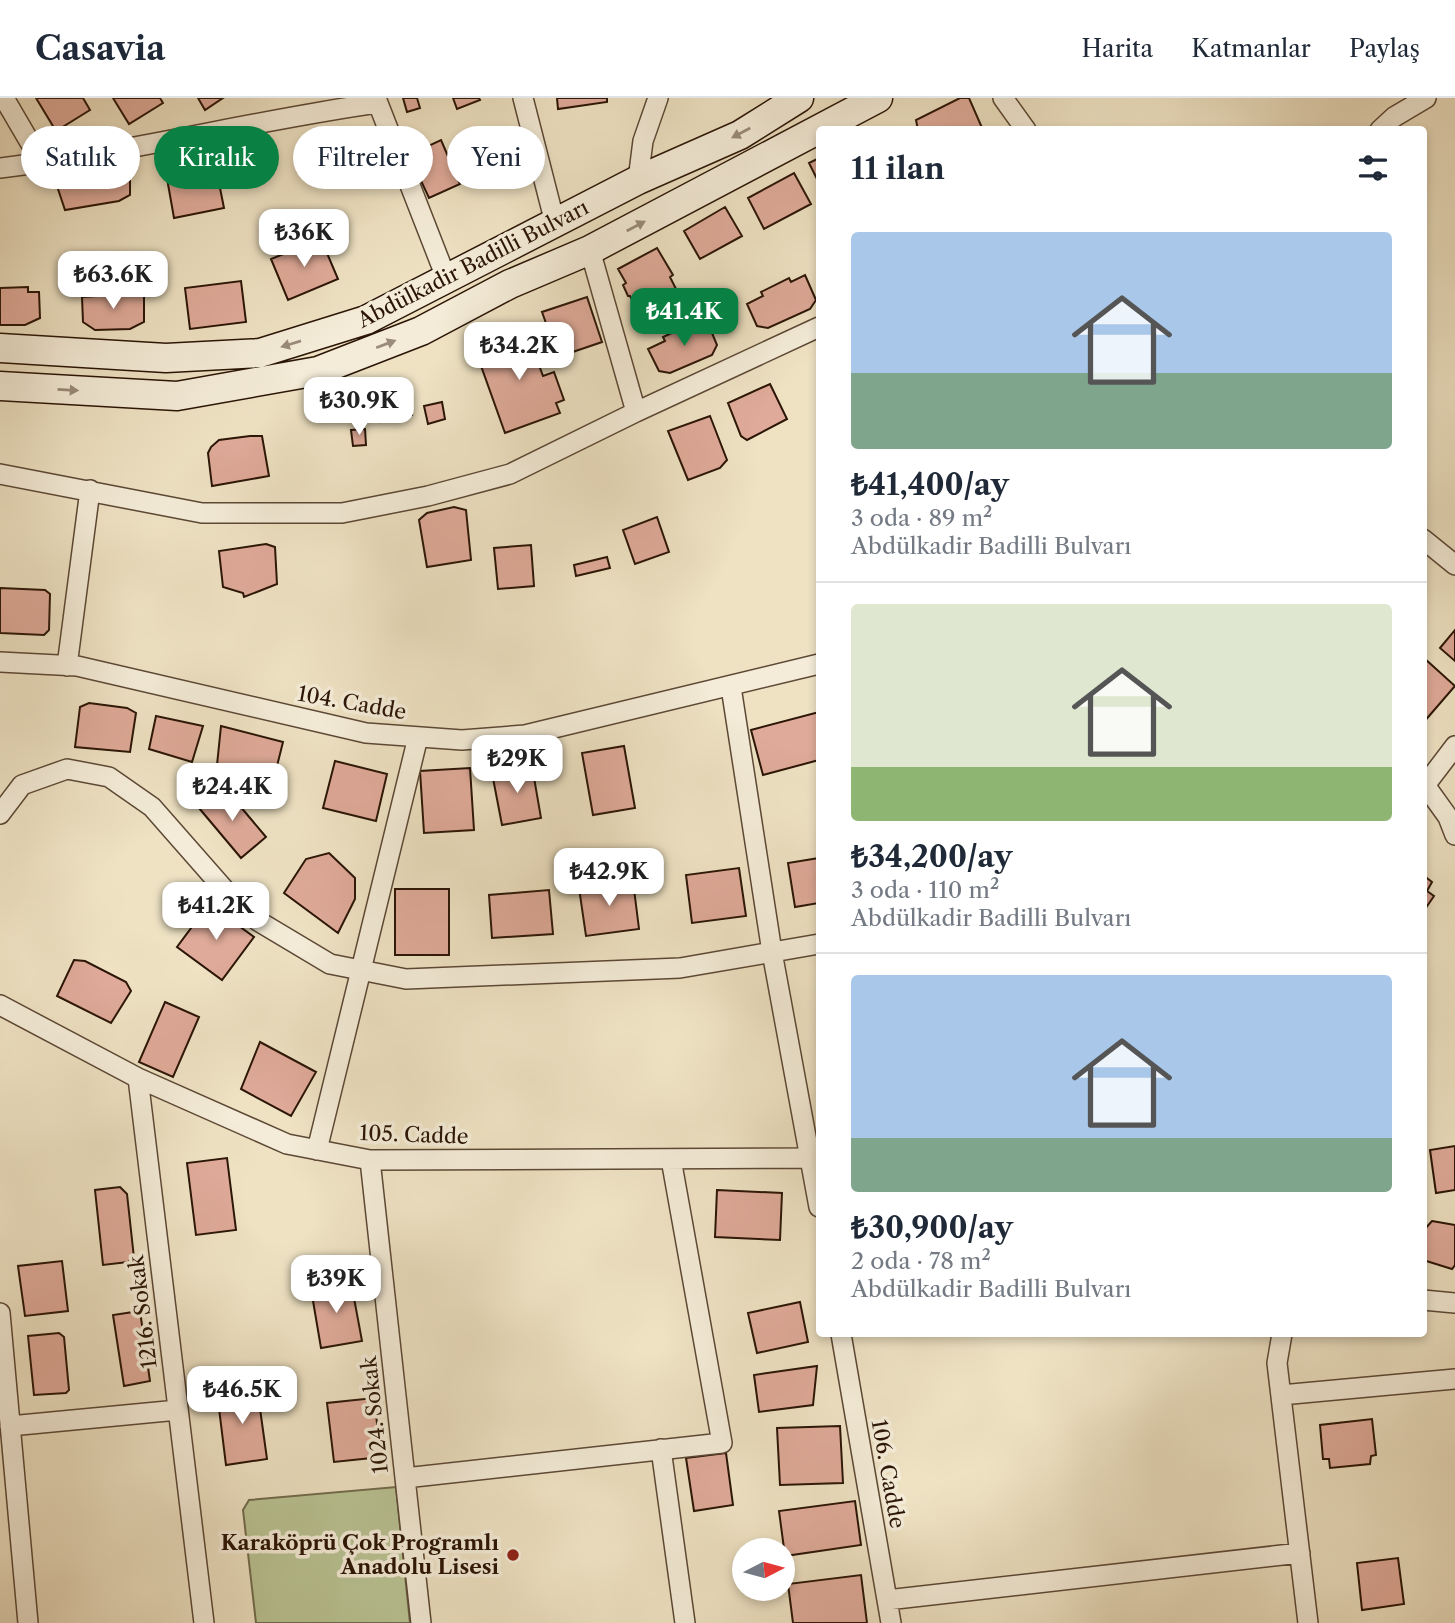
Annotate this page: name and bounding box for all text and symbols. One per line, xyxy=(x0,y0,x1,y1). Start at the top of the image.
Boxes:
text: Casavia xyxy=(35,28,165,69)
text: Harita xyxy=(1082,34,1153,63)
text: Katmanlar xyxy=(1191,34,1311,63)
text: Paylaş xyxy=(1349,34,1420,63)
chip: Satılık xyxy=(21,126,140,189)
chip: Kiralık xyxy=(154,126,279,189)
chip: Filtreler xyxy=(293,126,433,189)
chip: Yeni xyxy=(447,126,545,189)
one-way arrow xyxy=(730,127,750,139)
icon: filters xyxy=(1354,149,1392,187)
text: 11 ilan xyxy=(851,150,945,187)
street label: Abdülkadir Badilli Bulvarı xyxy=(352,194,592,333)
pin: ₺36K xyxy=(263,209,345,269)
text: ₺36K xyxy=(275,218,333,246)
one-way arrow xyxy=(626,220,646,232)
pin: ₺63.6K xyxy=(56,252,170,311)
text: ₺63.6K xyxy=(74,260,152,288)
icon: home xyxy=(1059,277,1185,403)
pin: ₺41.4K xyxy=(627,288,741,348)
text: ₺41.4K xyxy=(646,297,722,325)
pin: ₺34.2K xyxy=(462,322,576,382)
text: ₺34.2K xyxy=(480,331,558,359)
one-way arrow xyxy=(281,339,302,349)
one-way arrow xyxy=(376,339,397,350)
pin: ₺30.9K xyxy=(302,378,416,437)
one-way arrow xyxy=(57,385,79,396)
text: ₺30.9K xyxy=(320,386,398,414)
text: ₺41,400/ay xyxy=(851,466,1009,503)
text: 3 oda · 89 m² xyxy=(851,504,993,532)
text: Abdülkadir Badilli Bulvarı xyxy=(851,532,1131,560)
icon: home xyxy=(1059,649,1185,775)
street label: 104. Cadde xyxy=(296,681,408,724)
pin: ₺29K xyxy=(476,736,558,795)
text: ₺29K xyxy=(488,744,546,772)
pin: ₺24.4K xyxy=(175,764,289,823)
text: ₺24.4K xyxy=(193,772,271,800)
text: ₺34,200/ay xyxy=(851,838,1012,875)
pin: ₺42.9K xyxy=(552,848,666,908)
text: ₺42.9K xyxy=(570,857,648,885)
text: 3 oda · 110 m² xyxy=(851,876,999,904)
pin: ₺41.2K xyxy=(159,882,273,942)
text: ₺41.2K xyxy=(178,891,254,919)
text: Abdülkadir Badilli Bulvarı xyxy=(851,904,1131,932)
icon: home xyxy=(1059,1020,1185,1146)
street label: 105. Cadde xyxy=(359,1120,469,1149)
text: ₺30,900/ay xyxy=(851,1209,1013,1246)
text: 2 oda · 78 m² xyxy=(851,1247,991,1275)
street label: 1216. Sokak xyxy=(123,1253,162,1370)
pin: ₺39K xyxy=(295,1256,377,1315)
text: ₺39K xyxy=(307,1264,365,1292)
text: Abdülkadir Badilli Bulvarı xyxy=(851,1275,1131,1303)
street label: 1024. Sokak xyxy=(356,1354,393,1475)
pin: ₺46.5K xyxy=(185,1366,299,1426)
text: ₺46.5K xyxy=(203,1375,281,1403)
street label: 106. Cadde xyxy=(867,1418,910,1530)
place label: Karaköprü Çok Programlı Anadolu Lisesi xyxy=(221,1530,500,1579)
north arrow xyxy=(732,1538,794,1601)
map controls xyxy=(732,1538,795,1601)
marker: Karaköprü Çok Programlı Anadolu Lisesi xyxy=(505,1547,521,1563)

